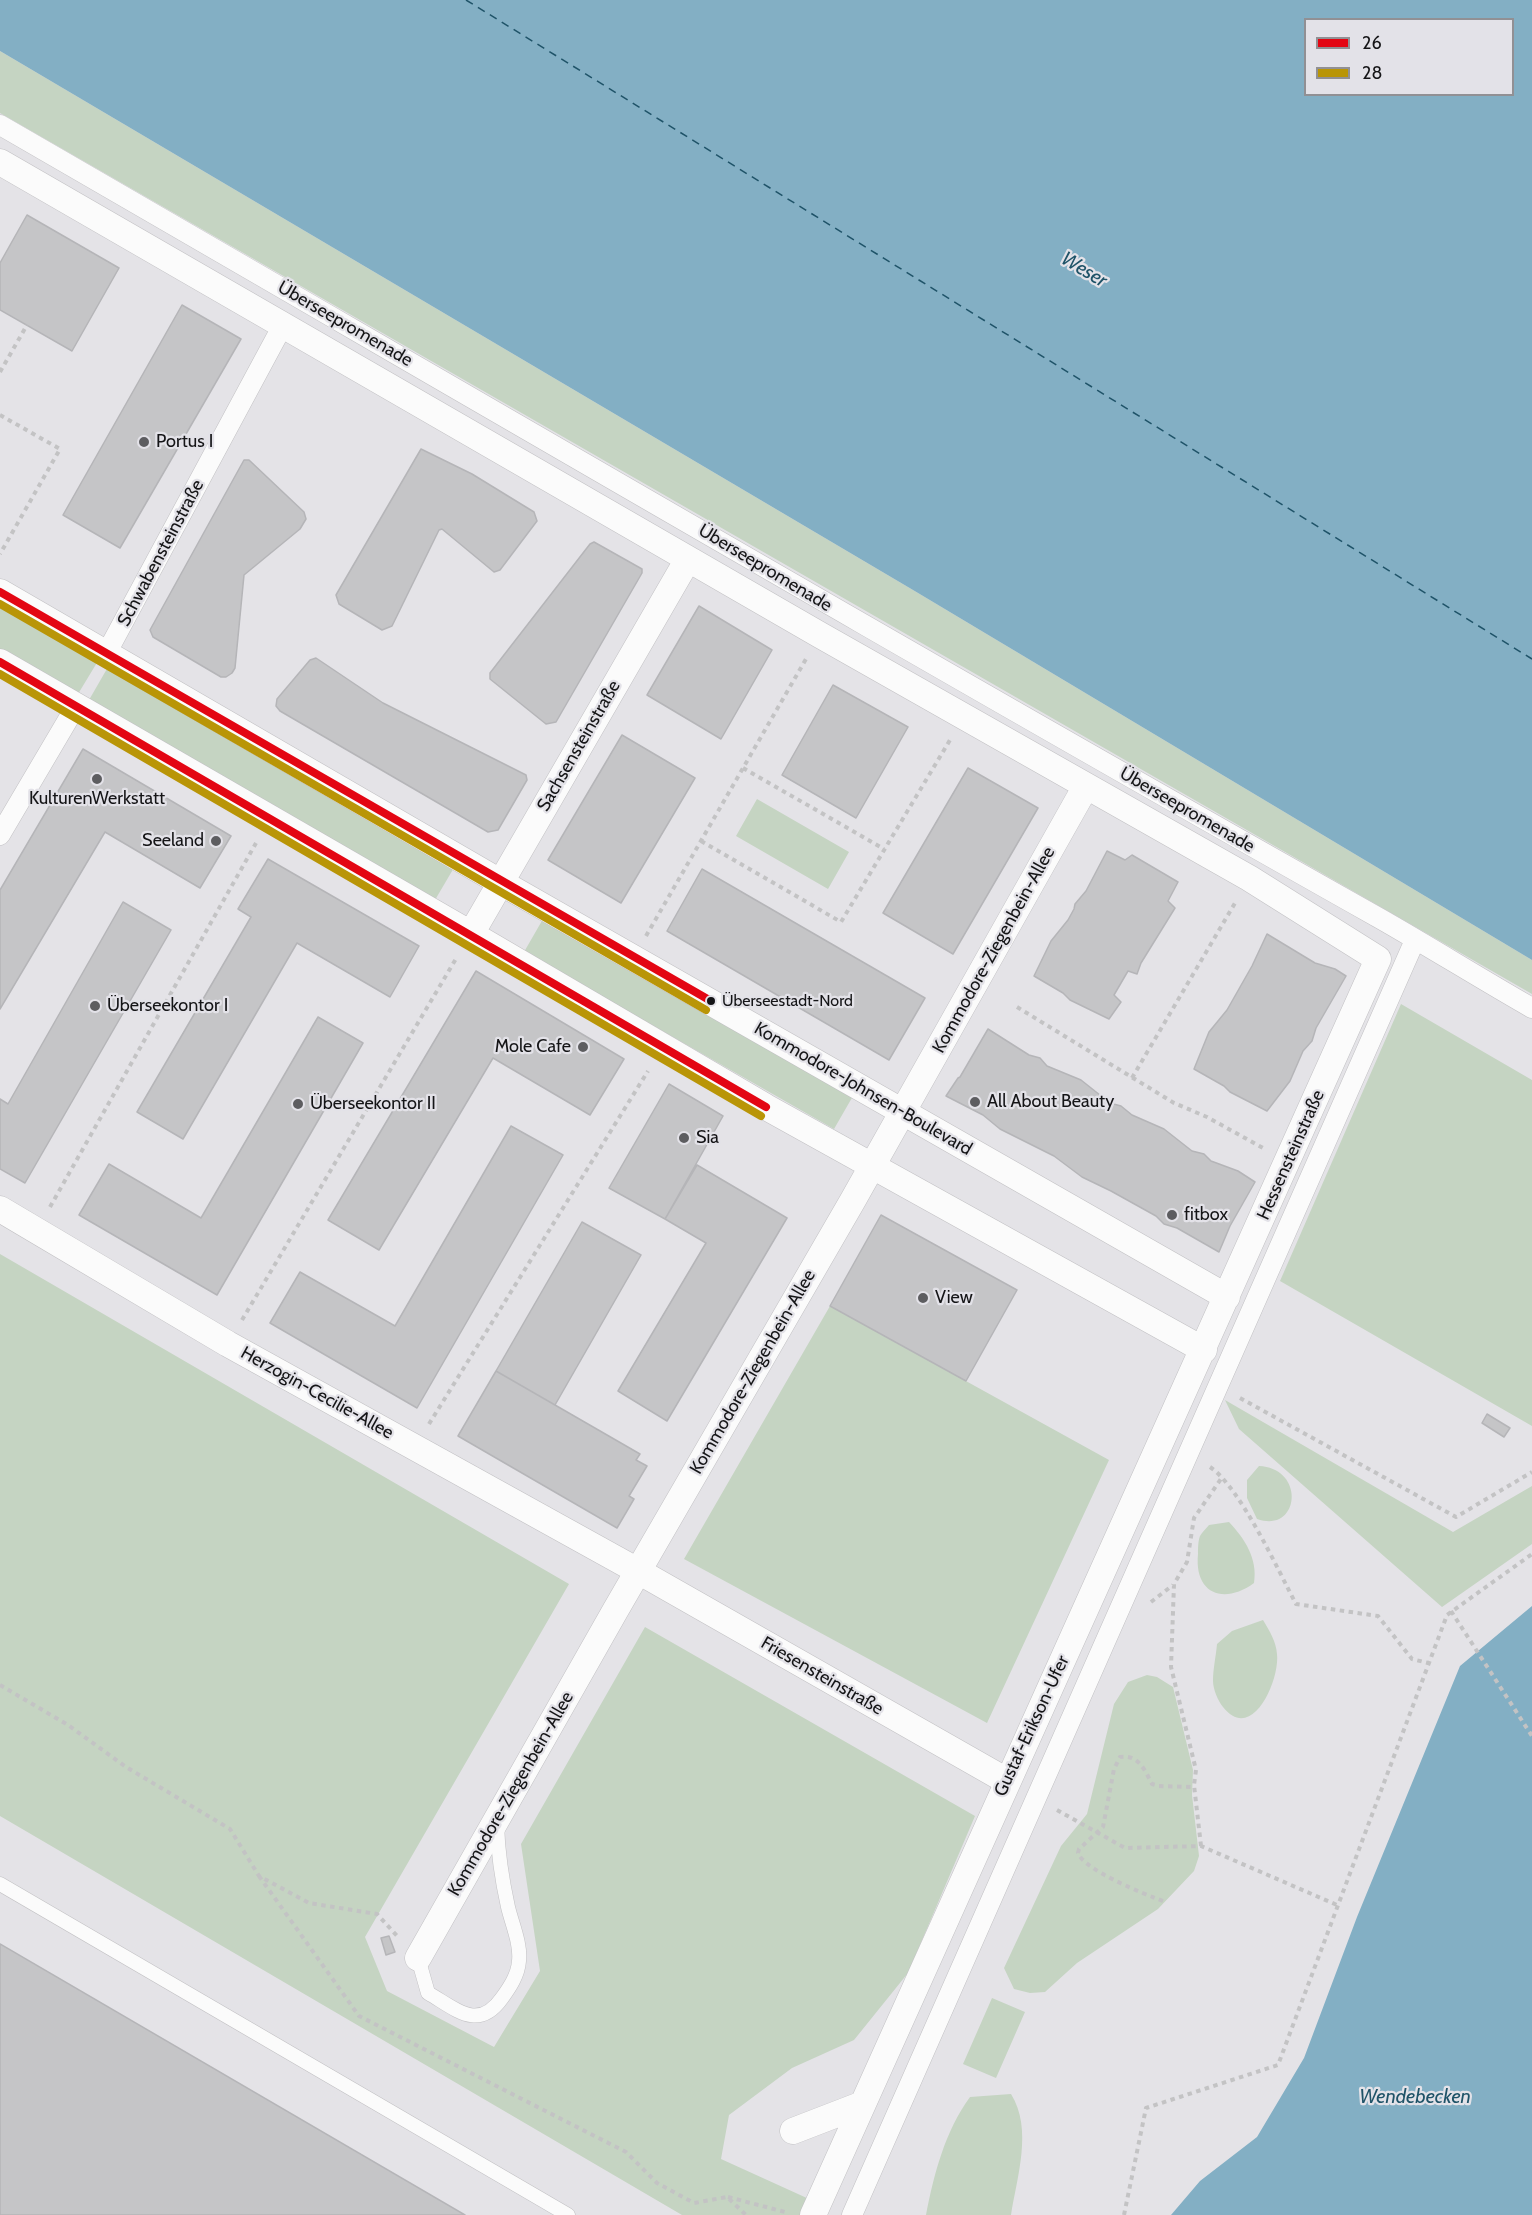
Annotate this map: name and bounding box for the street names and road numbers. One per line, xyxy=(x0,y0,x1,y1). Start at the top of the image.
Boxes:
street label: Überseepromenade xyxy=(274,277,416,371)
street label: Schwabensteinstraße xyxy=(113,476,209,630)
street label: Überseepromenade xyxy=(694,520,836,616)
street label: Sachsensteinstraße xyxy=(533,677,625,815)
street label: Überseepromenade xyxy=(1116,763,1258,857)
street label: Kommodore-Ziegenbein-Allee xyxy=(928,843,1060,1057)
street label: Kommodore-Johnsen-Boulevard xyxy=(750,1018,976,1160)
street label: Hessensteinstraße xyxy=(1253,1087,1329,1223)
street label: Kommodore-Ziegenbein-Allee xyxy=(686,1266,820,1478)
street label: Herzogin-Cecilie-Allee xyxy=(237,1342,397,1444)
street label: Friesensteinstraße xyxy=(757,1632,887,1720)
street label: Gustaf-Erikson-Ufer xyxy=(990,1652,1074,1800)
street label: Kommodore-Ziegenbein-Allee xyxy=(444,1688,578,1900)

